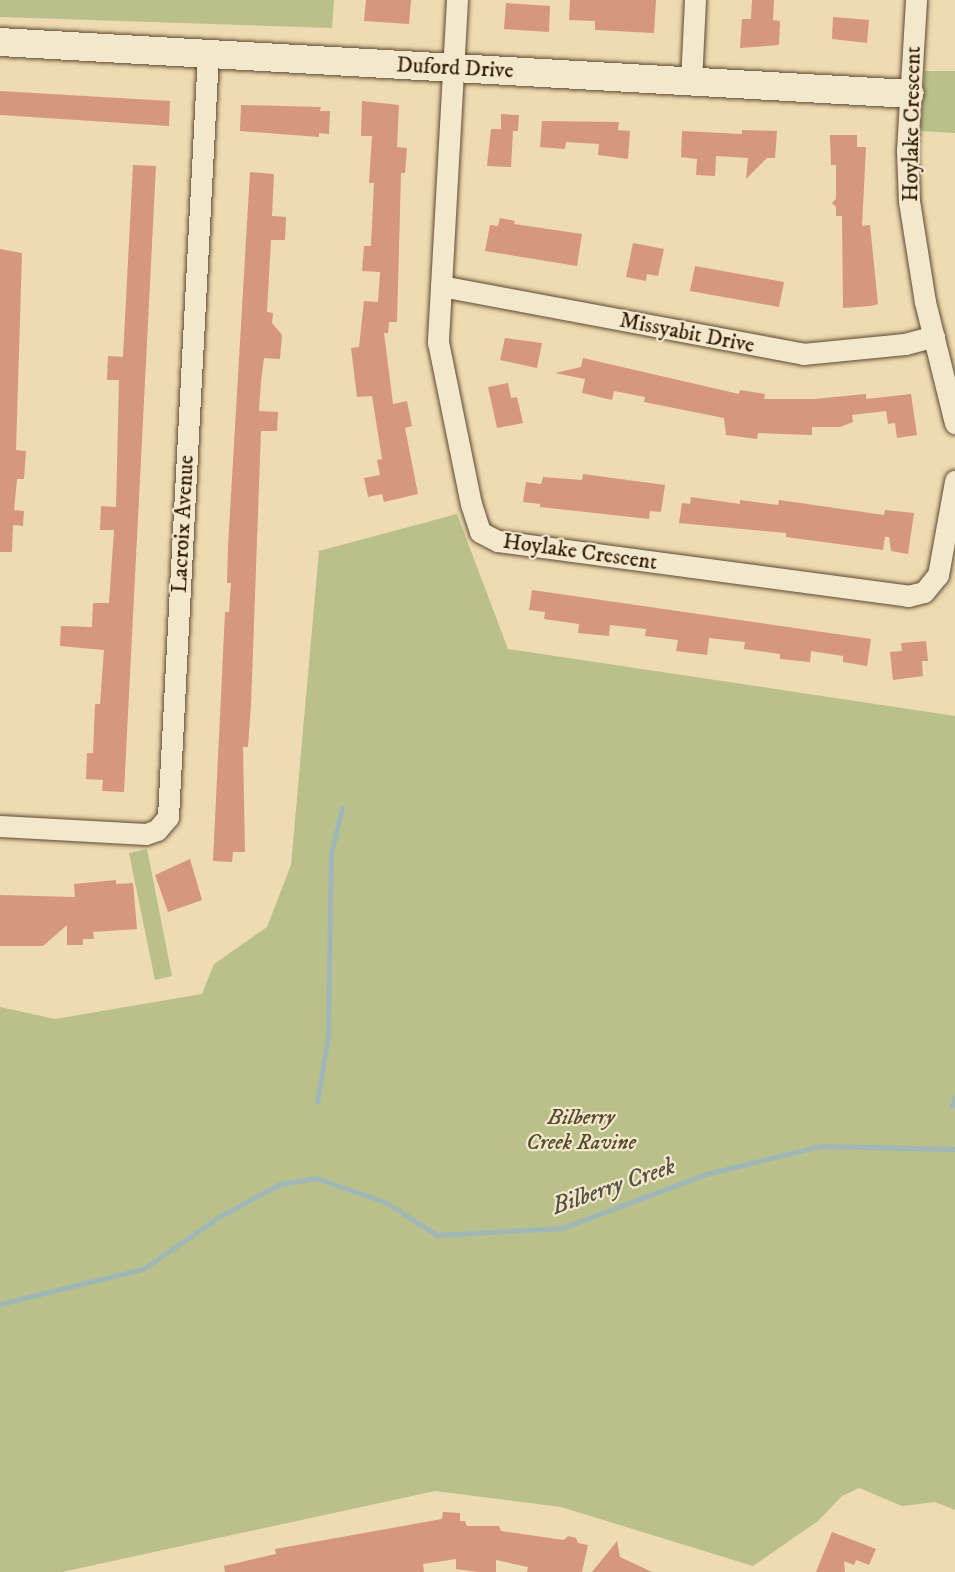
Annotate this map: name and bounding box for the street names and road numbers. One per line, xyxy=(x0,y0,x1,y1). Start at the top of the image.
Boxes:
street label: Hoylake Crescent xyxy=(897,46,927,202)
street label: Duford Drive xyxy=(396,52,514,84)
street label: Missyabit Drive xyxy=(617,307,757,359)
street label: Lacroix Avenue xyxy=(166,454,200,594)
street label: Hoylake Crescent xyxy=(501,528,659,576)

